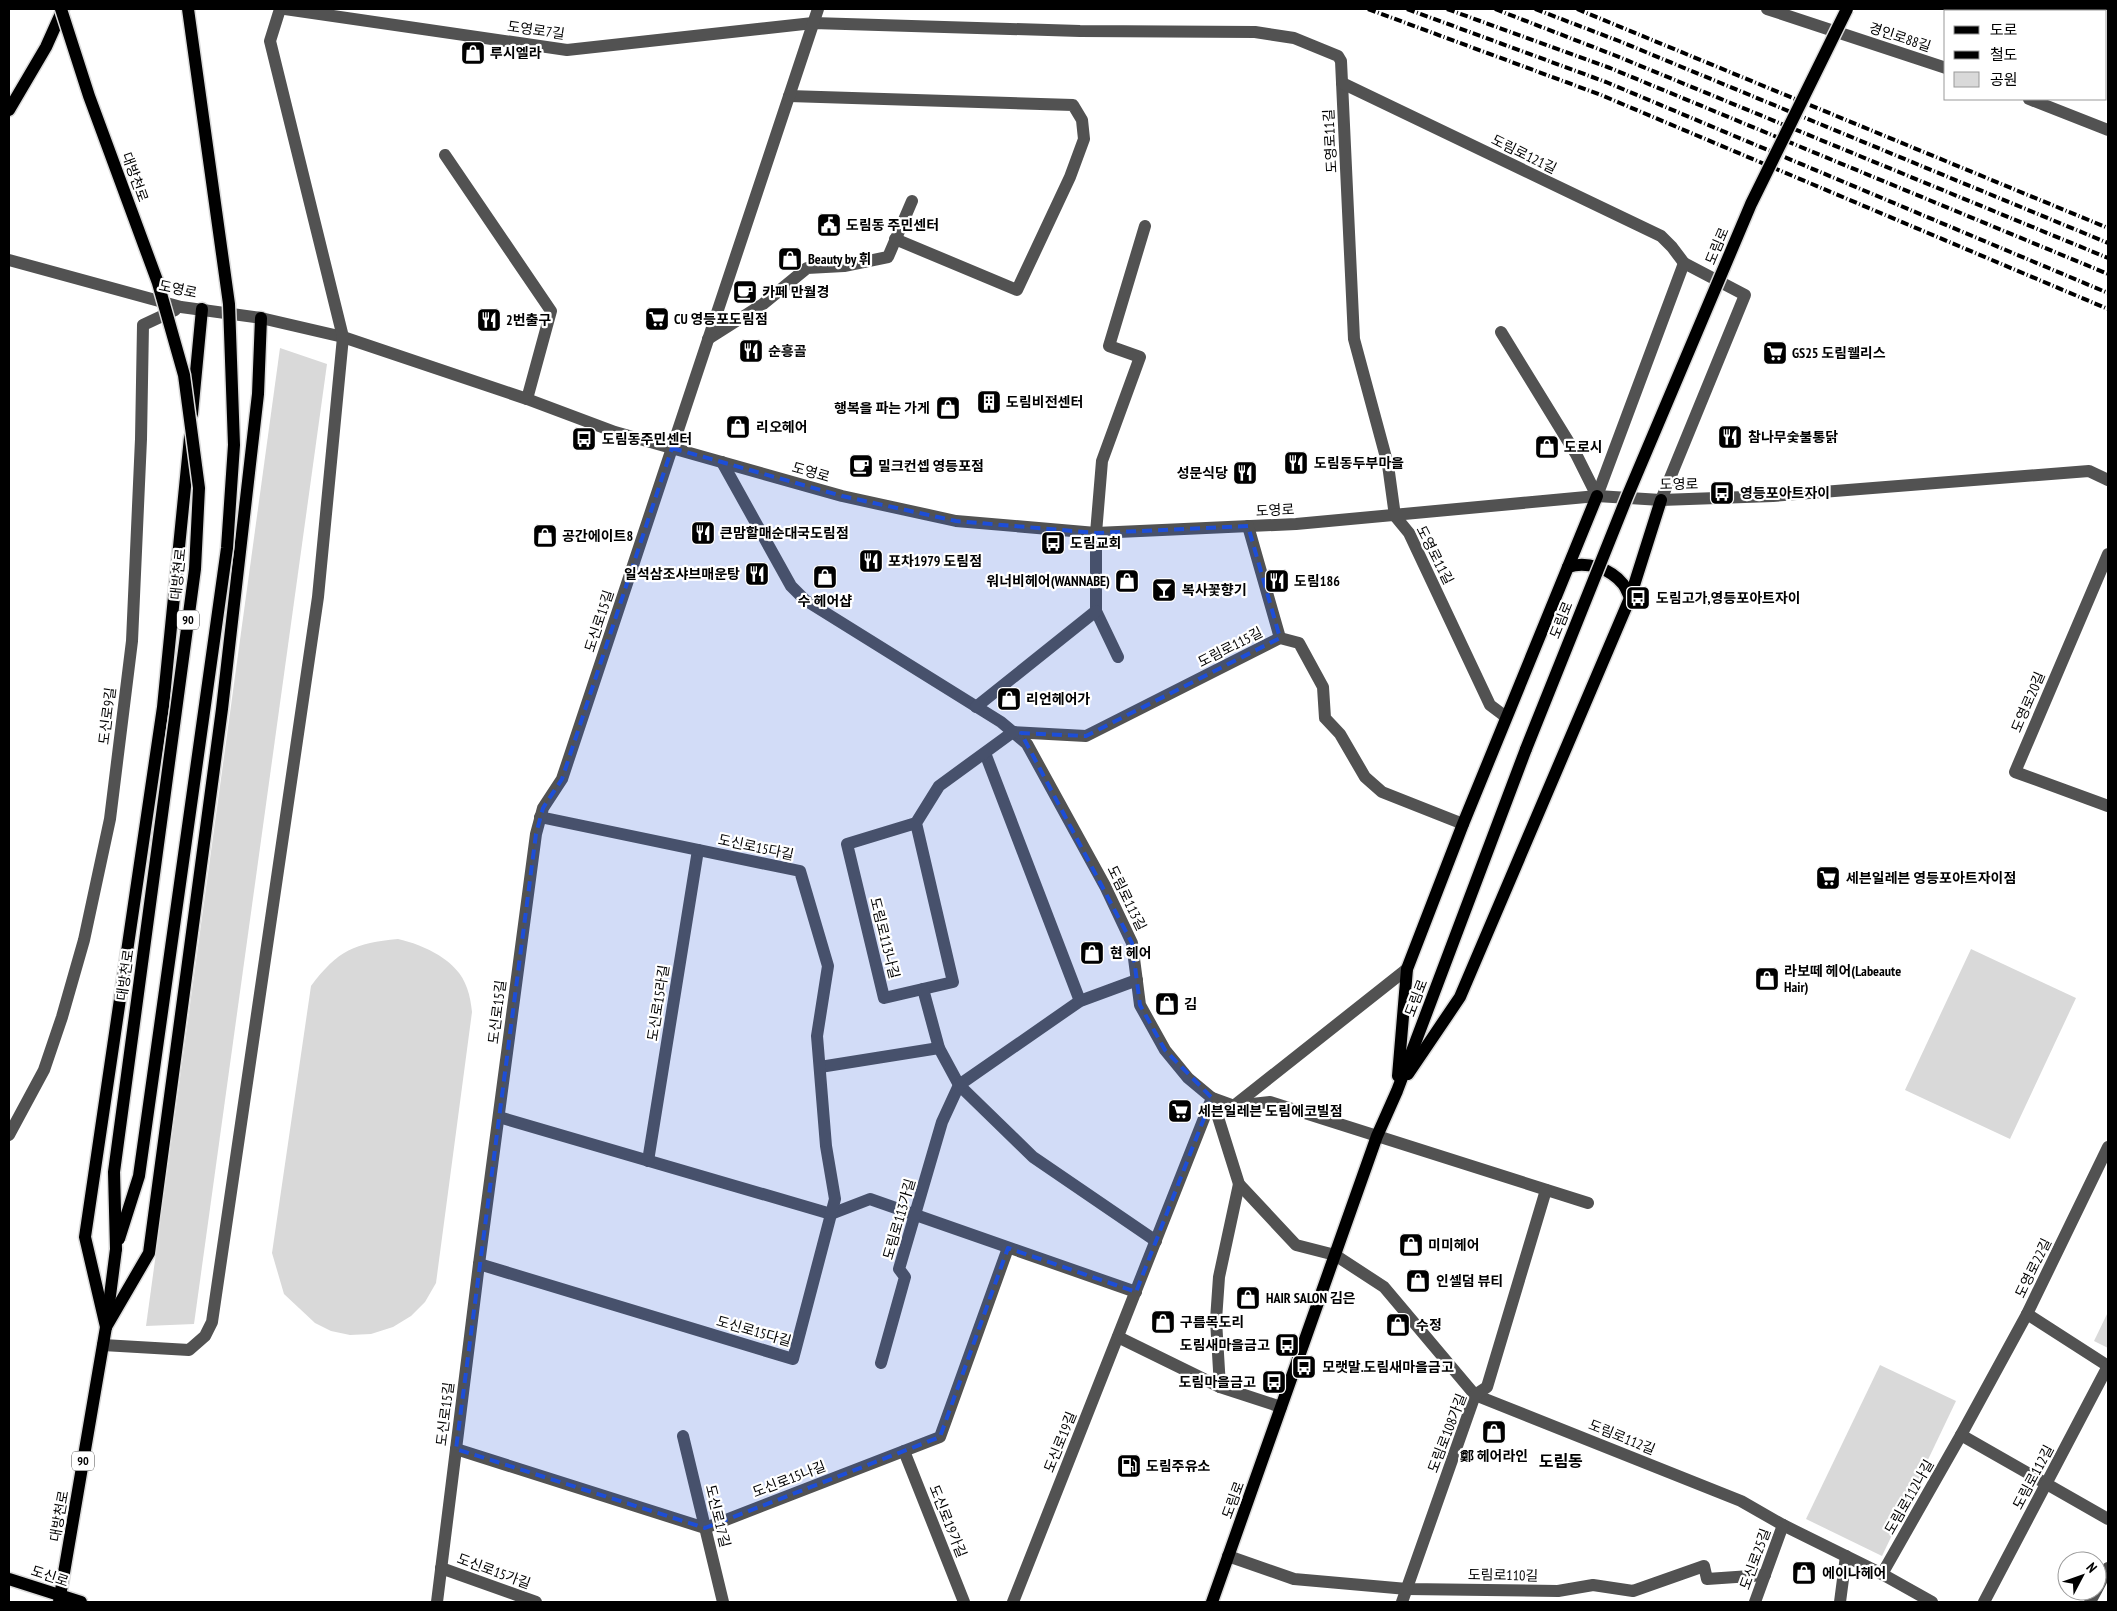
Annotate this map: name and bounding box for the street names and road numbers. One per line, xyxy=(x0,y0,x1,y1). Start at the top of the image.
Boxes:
street label: 도영로7길 xyxy=(506,17,566,43)
street label: 경인로88길 xyxy=(1867,19,1933,55)
street label: 도영로11길 xyxy=(1319,109,1341,173)
street label: 도림로121길 xyxy=(1488,130,1560,178)
street label: 대방천로 xyxy=(118,150,152,204)
street label: 도림로 xyxy=(1701,225,1733,267)
street label: 도영로 xyxy=(157,276,199,302)
street label: 도영로 xyxy=(790,458,832,486)
street label: 도영로 xyxy=(1660,475,1699,493)
street label: 도영로 xyxy=(1255,500,1295,520)
street label: 도영로11길 xyxy=(1412,522,1458,588)
street label: 대방천로 xyxy=(166,547,190,601)
street label: 도신로15길 xyxy=(581,588,617,654)
street label: 도림로 xyxy=(1545,599,1577,641)
road number: 90 xyxy=(177,610,199,630)
street label: 도림로115길 xyxy=(1195,623,1265,671)
street label: 도영로20길 xyxy=(2007,669,2049,735)
street label: 도신로9길 xyxy=(95,686,119,746)
street label: 도신로15다길 xyxy=(716,830,796,864)
street label: 도림로113길 xyxy=(1103,862,1151,934)
street label: 도림로113나길 xyxy=(866,895,904,981)
street label: 대방천로 xyxy=(113,948,138,1002)
street label: 도신로15라길 xyxy=(643,964,673,1042)
street label: 도림로 xyxy=(1401,977,1431,1019)
street label: 도신로15길 xyxy=(484,979,510,1045)
street label: 도림로113가길 xyxy=(879,1176,919,1262)
street label: 도영로22길 xyxy=(2011,1235,2055,1301)
street label: 도신로15다길 xyxy=(715,1312,793,1350)
street label: 도신로15길 xyxy=(432,1381,458,1447)
street label: 도림로108가길 xyxy=(1424,1391,1470,1475)
street label: 도신로19길 xyxy=(1040,1409,1080,1475)
street label: 도림로112길 xyxy=(1586,1415,1658,1459)
street label: 도림로112길 xyxy=(2009,1442,2057,1512)
road number: 90 xyxy=(72,1452,94,1470)
street label: 도림로112나길 xyxy=(1880,1456,1938,1538)
street label: 도신로15나길 xyxy=(750,1457,828,1501)
street label: 도림로 xyxy=(1218,1479,1248,1521)
street label: 도신로19가길 xyxy=(925,1482,971,1560)
street label: 도신로17길 xyxy=(702,1483,734,1549)
street label: 대방천로 xyxy=(46,1489,72,1543)
street label: 도신로25길 xyxy=(1736,1526,1774,1592)
street label: 도신로15가길 xyxy=(455,1549,533,1593)
street label: 도신로 xyxy=(29,1561,71,1591)
street label: 도림로110길 xyxy=(1468,1565,1538,1585)

